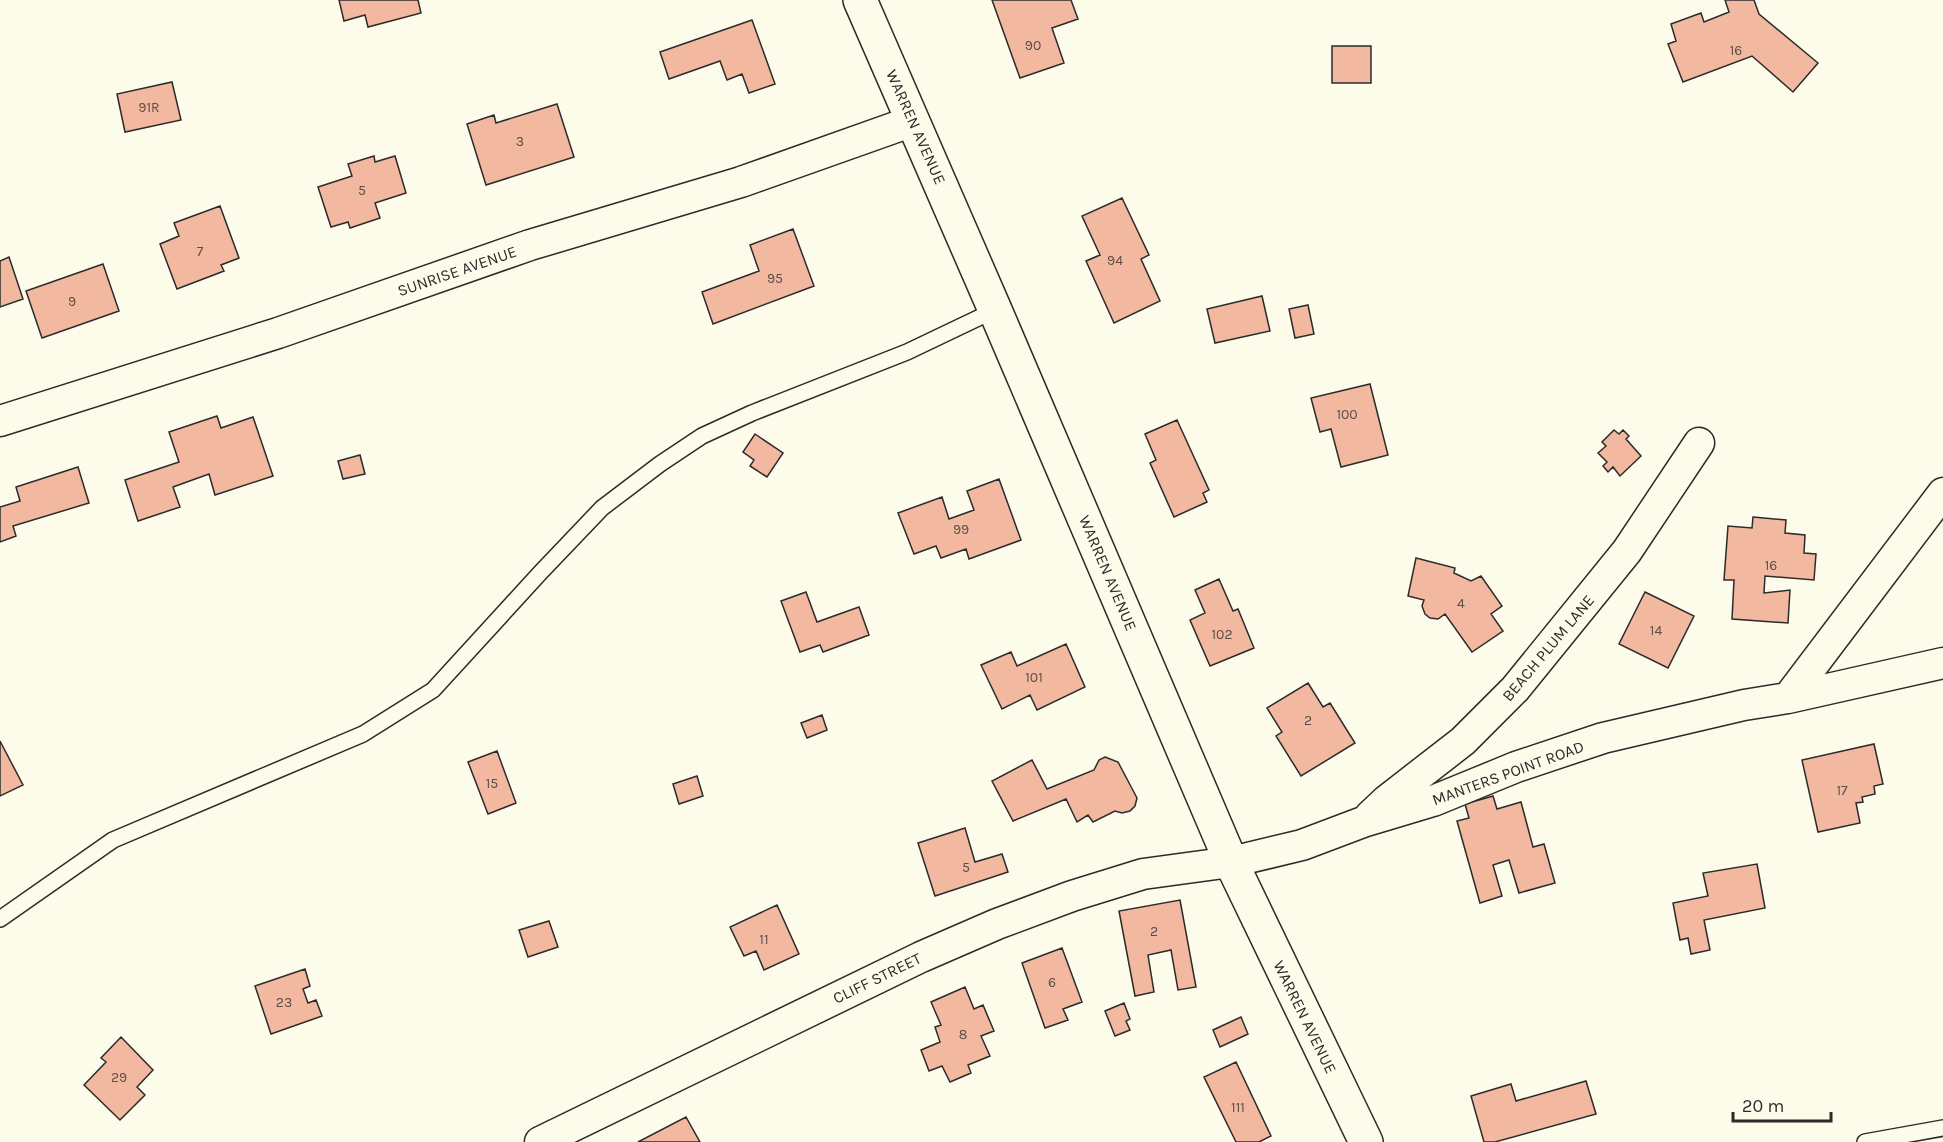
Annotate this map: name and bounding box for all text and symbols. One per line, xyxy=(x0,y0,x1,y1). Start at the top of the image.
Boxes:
house number: 90 xyxy=(1025,37,1041,54)
house number: 16 xyxy=(1730,42,1742,59)
street label: WARREN AVENUE xyxy=(882,67,950,187)
house number: 91R xyxy=(138,99,160,116)
house number: 3 xyxy=(516,133,524,150)
house number: 5 xyxy=(358,182,366,199)
street label: SUNRISE AVENUE xyxy=(395,242,519,300)
house number: 7 xyxy=(197,243,204,260)
house number: 94 xyxy=(1107,252,1123,269)
house number: 95 xyxy=(767,270,783,287)
house number: 9 xyxy=(68,293,76,310)
house number: 100 xyxy=(1336,406,1358,423)
street label: WARREN AVENUE xyxy=(1075,512,1141,634)
house number: 99 xyxy=(953,521,969,538)
house number: 16 xyxy=(1765,557,1777,574)
street label: BEACH PLUM LANE xyxy=(1498,591,1598,705)
house number: 4 xyxy=(1457,595,1465,612)
house number: 14 xyxy=(1650,622,1662,639)
house number: 102 xyxy=(1211,626,1233,643)
house number: 101 xyxy=(1025,669,1043,686)
house number: 2 xyxy=(1304,712,1312,729)
street label: MANTERS POINT ROAD xyxy=(1429,737,1587,809)
house number: 15 xyxy=(486,775,498,792)
house number: 17 xyxy=(1836,782,1848,799)
house number: 5 xyxy=(962,859,970,876)
house number: 2 xyxy=(1150,923,1158,940)
house number: 11 xyxy=(759,931,769,948)
street label: CLIFF STREET xyxy=(830,948,924,1008)
street label: WARREN AVENUE xyxy=(1269,957,1341,1077)
house number: 6 xyxy=(1048,974,1056,991)
house number: 23 xyxy=(276,994,292,1011)
house number: 8 xyxy=(959,1026,967,1043)
house number: 29 xyxy=(111,1069,127,1086)
scale bar xyxy=(1733,1085,1830,1123)
text: 20 m xyxy=(1742,1095,1784,1117)
house number: 111 xyxy=(1231,1099,1245,1116)

